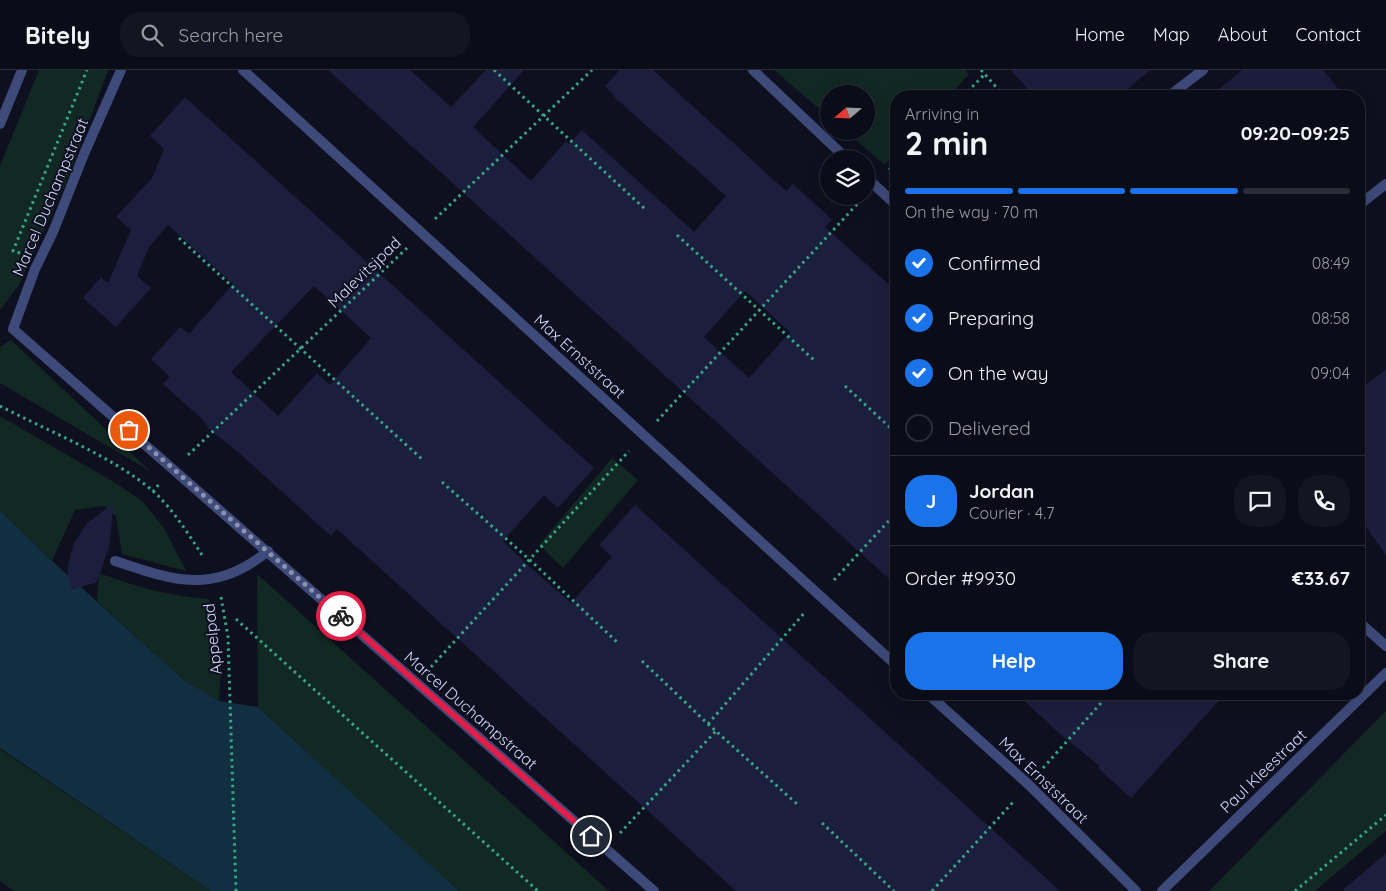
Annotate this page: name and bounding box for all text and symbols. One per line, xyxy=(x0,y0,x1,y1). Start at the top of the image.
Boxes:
search box xyxy=(120,12,470,57)
text: Bitely xyxy=(25,20,90,50)
icon: search xyxy=(138,21,166,49)
text: Search here xyxy=(178,23,283,47)
text: Home xyxy=(1075,23,1125,46)
text: Map xyxy=(1153,23,1190,46)
text: About xyxy=(1218,23,1268,46)
text: Contact xyxy=(1296,23,1361,46)
north arrow xyxy=(820,85,875,140)
map controls xyxy=(820,85,875,205)
text: Arriving in xyxy=(905,104,979,124)
street label: Marcel Duchampstraat xyxy=(8,115,92,279)
text: 09:20–09:25 xyxy=(1241,121,1350,145)
text: 2 min xyxy=(905,123,988,163)
button: layers xyxy=(820,150,875,205)
text: On the way · 70 m xyxy=(905,202,1038,222)
street label: Malevitsjpad xyxy=(323,232,405,312)
icon: check xyxy=(905,249,933,277)
text: Confirmed xyxy=(948,251,1041,275)
text: 08:49 xyxy=(1312,253,1350,273)
icon: check xyxy=(905,304,933,332)
text: Preparing xyxy=(948,306,1034,330)
text: 08:58 xyxy=(1311,308,1350,328)
street label: Max Ernststraat xyxy=(530,310,630,402)
icon: check xyxy=(905,359,933,387)
text: On the way xyxy=(948,361,1049,385)
text: 09:04 xyxy=(1311,363,1350,383)
pin xyxy=(108,409,150,451)
icon: bag xyxy=(115,416,143,444)
text: Delivered xyxy=(948,416,1031,440)
button: chat xyxy=(1234,475,1286,527)
button: phone xyxy=(1298,475,1350,527)
text: Jordan xyxy=(969,479,1034,503)
text: J xyxy=(926,489,936,513)
text: Courier · 4.7 xyxy=(969,503,1054,523)
text: Order #9930 xyxy=(905,566,1016,590)
text: €33.67 xyxy=(1292,566,1350,590)
courier xyxy=(316,591,366,641)
street label: Appelpad xyxy=(198,602,226,676)
icon: bike xyxy=(327,602,355,630)
button: Help xyxy=(905,632,1123,690)
button: Share xyxy=(1133,632,1350,690)
street label: Marcel Duchampstraat xyxy=(400,647,542,773)
street label: Paul Kleestraat xyxy=(1216,725,1310,817)
street label: Max Ernststraat xyxy=(995,732,1093,828)
pin xyxy=(570,815,612,857)
icon: home xyxy=(577,822,605,850)

